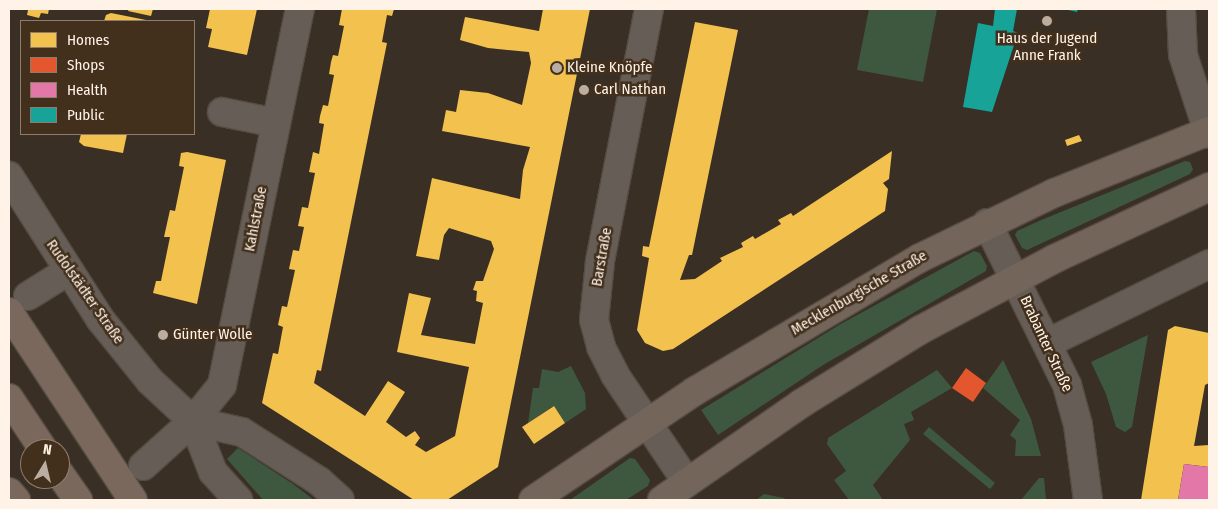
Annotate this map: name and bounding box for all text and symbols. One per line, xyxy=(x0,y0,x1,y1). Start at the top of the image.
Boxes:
marker: Haus der Jugend Anne Frank xyxy=(1041,15,1053,27)
legend xyxy=(20,20,195,135)
place label: Haus der Jugend Anne Frank xyxy=(997,29,1097,64)
text: Homes xyxy=(67,31,109,49)
text: Shops xyxy=(67,56,105,74)
place label: Kleine Knöpfe xyxy=(567,59,652,77)
marker: Kleine Knöpfe xyxy=(551,62,563,74)
text: Health xyxy=(67,81,107,99)
place label: Carl Nathan xyxy=(594,81,666,99)
marker: Carl Nathan xyxy=(578,84,590,96)
text: Public xyxy=(67,106,104,124)
street label: Kahlstraße xyxy=(241,185,271,253)
street label: Barstraße xyxy=(588,226,616,288)
street label: Rudolstädter Straße xyxy=(42,236,128,348)
street label: Mecklenburgische Straße xyxy=(788,247,930,339)
street label: Brabanter Straße xyxy=(1016,293,1076,395)
place label: Günter Wolle xyxy=(173,326,252,344)
marker: Günter Wolle xyxy=(157,329,169,341)
north arrow xyxy=(20,439,70,489)
text: N xyxy=(42,441,53,459)

